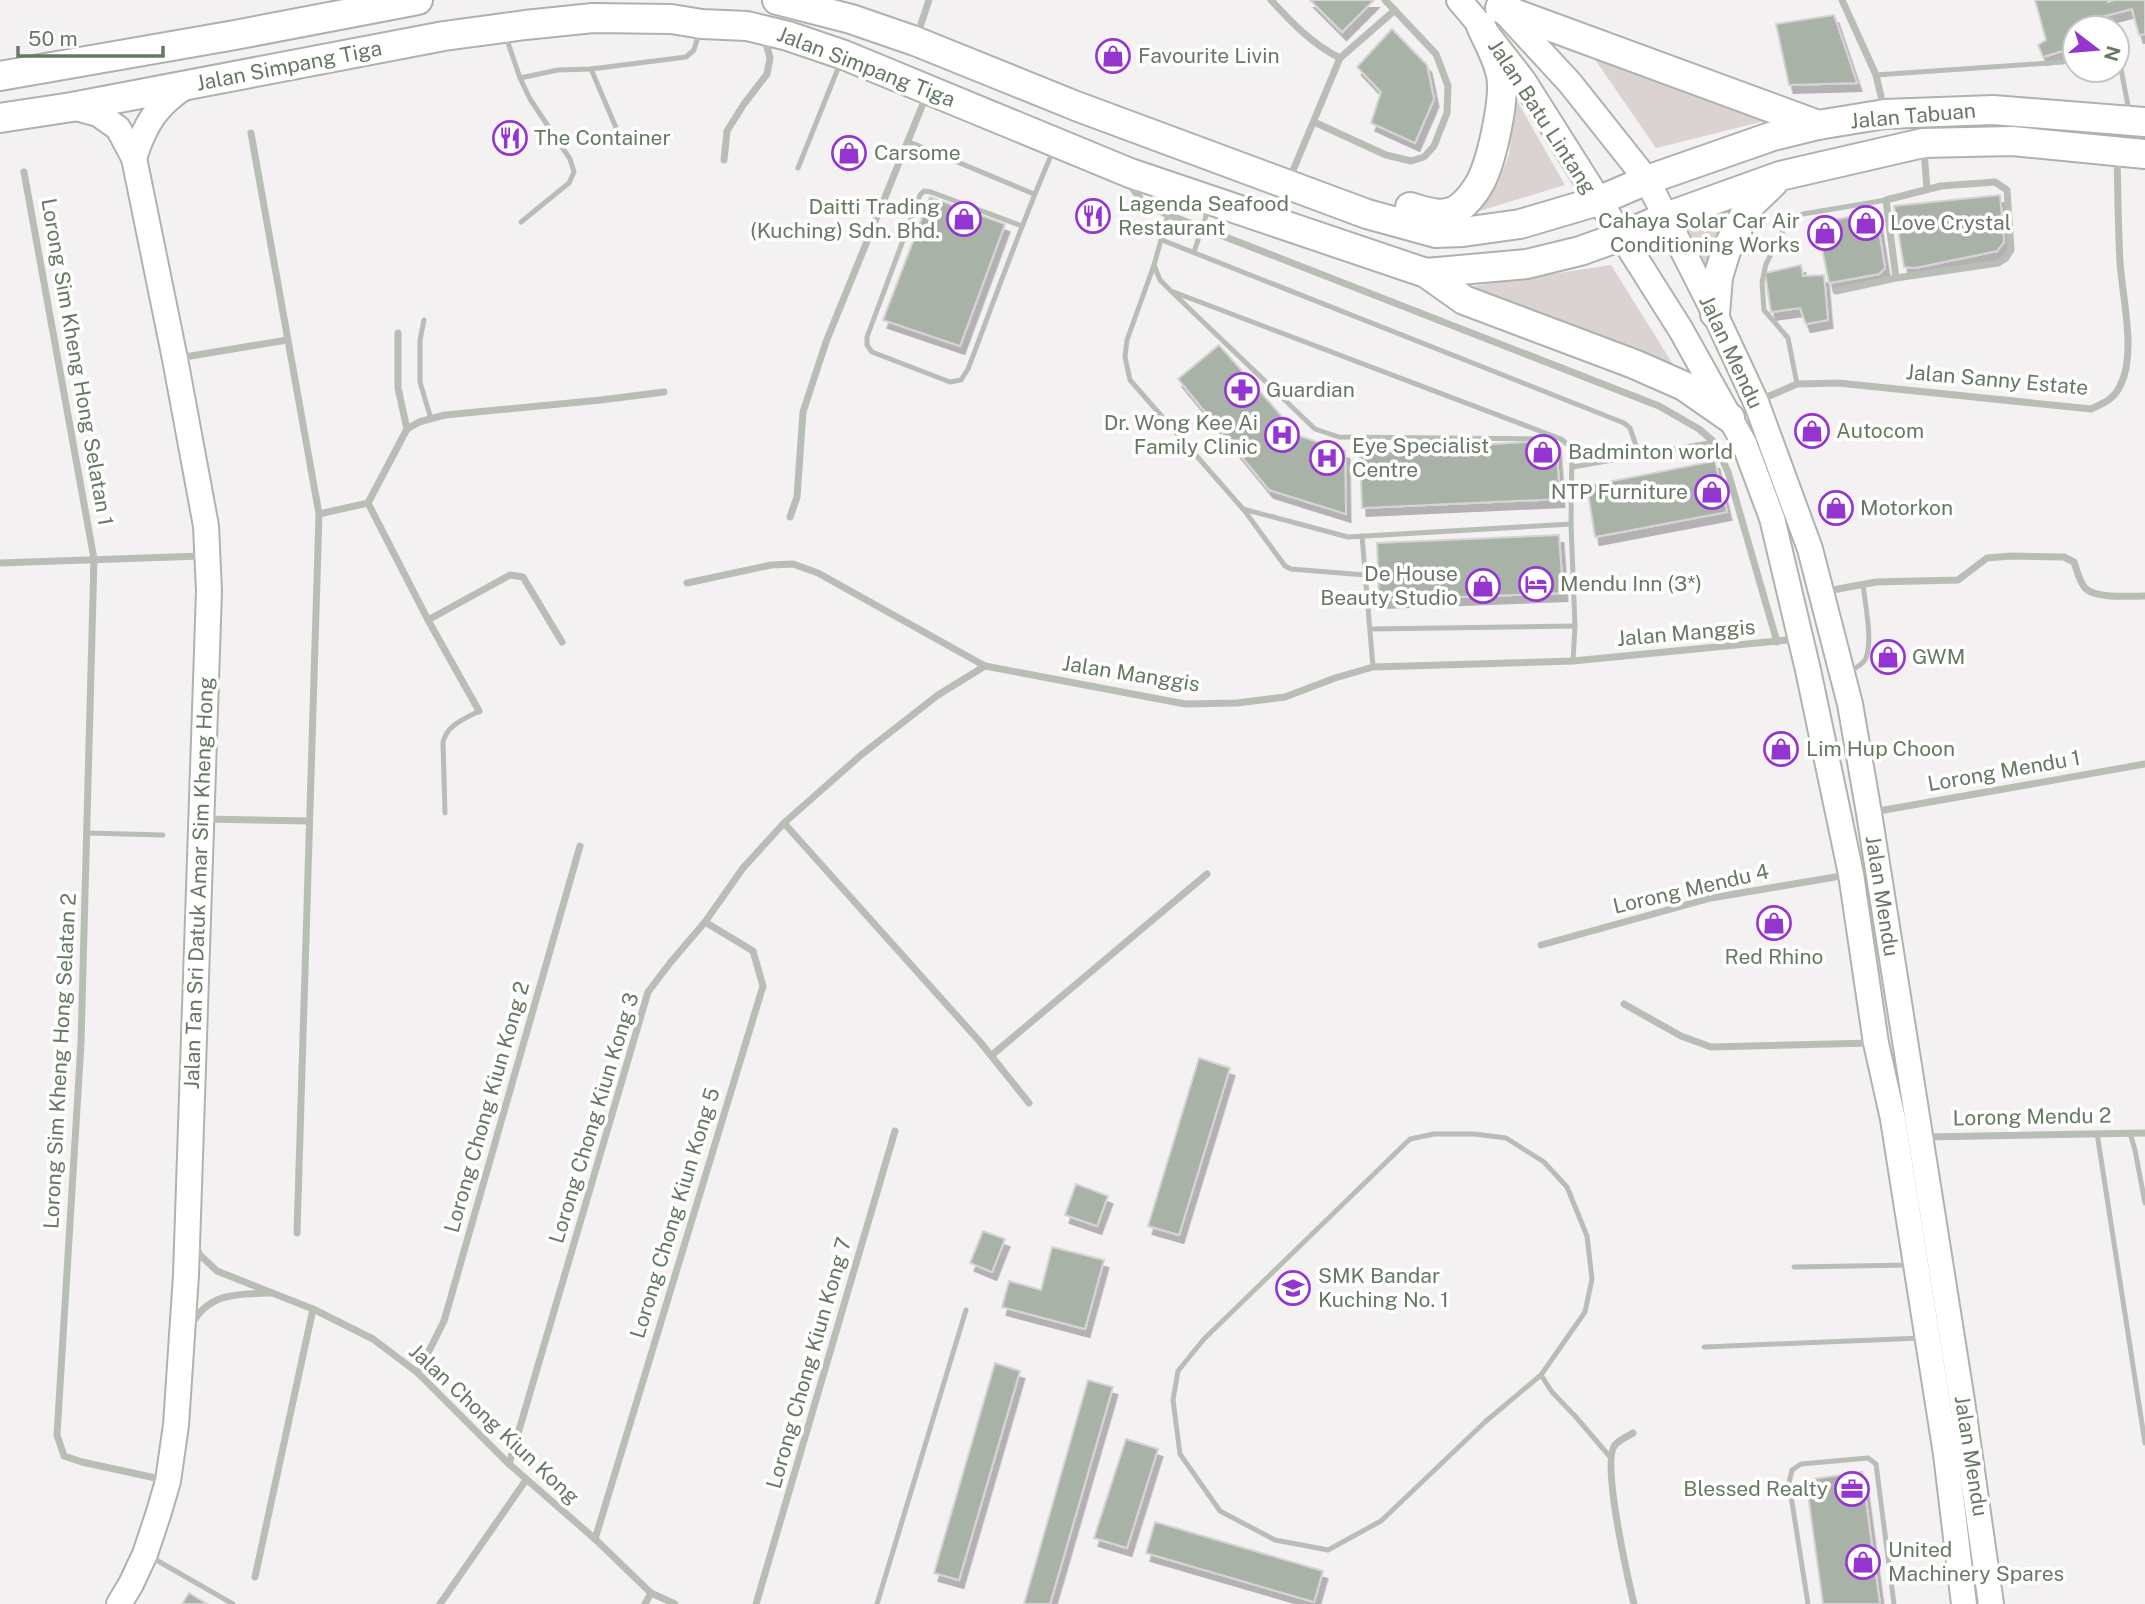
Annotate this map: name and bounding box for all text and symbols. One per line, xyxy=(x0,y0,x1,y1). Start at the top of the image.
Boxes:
scale bar xyxy=(18,14,163,58)
north arrow xyxy=(2061,14,2131,84)
street label: Jalan Simpang Tiga xyxy=(774,21,959,112)
text: 50 m xyxy=(28,26,78,51)
street label: Jalan Simpang Tiga xyxy=(194,35,384,96)
street label: Jalan Batu Lintang xyxy=(1483,35,1602,199)
shop icon: Favourite Livin xyxy=(1094,37,1132,75)
place label: Favourite Livin xyxy=(1138,43,1280,68)
text: N xyxy=(2100,44,2125,64)
street label: Jalan Tabuan xyxy=(1849,98,1977,133)
restaurant icon: The Container xyxy=(491,119,529,157)
place label: The Container xyxy=(534,125,671,150)
shop icon: Carsome xyxy=(830,134,868,172)
place label: Carsome xyxy=(874,140,961,165)
place label: Lagenda Seafood Restaurant xyxy=(1118,191,1289,240)
place label: Daitti Trading (Kuching) Sdn. Bhd. xyxy=(750,194,940,243)
street label: Lorong Sim Kheng Hong Selatan 1 xyxy=(36,196,119,528)
restaurant icon: Lagenda Seafood Restaurant xyxy=(1074,197,1112,235)
shop icon: Daitti Trading (Kuching) Sdn. Bhd. xyxy=(945,200,983,238)
shop icon: Love Crystal xyxy=(1847,204,1885,242)
place label: Cahaya Solar Car Air Conditioning Works xyxy=(1598,208,1800,257)
place label: Love Crystal xyxy=(1890,210,2011,235)
shop icon: Cahaya Solar Car Air Conditioning Works xyxy=(1806,214,1844,252)
street label: Jalan Mendu xyxy=(1694,291,1769,412)
street label: Jalan Sanny Estate xyxy=(1905,359,2089,400)
pharmacy icon: Guardian xyxy=(1223,371,1261,409)
place label: Guardian xyxy=(1266,377,1355,402)
place label: Dr. Wong Kee Ai Family Clinic xyxy=(1104,410,1258,459)
shop icon: Autocom xyxy=(1793,412,1831,450)
hospital icon: Dr. Wong Kee Ai Family Clinic xyxy=(1263,416,1301,454)
place label: Autocom xyxy=(1836,418,1924,443)
place label: Eye Specialist Centre xyxy=(1352,433,1489,482)
shop icon: Badminton world xyxy=(1524,433,1562,471)
hospital icon: Eye Specialist Centre xyxy=(1308,439,1346,477)
place label: Badminton world xyxy=(1568,439,1733,464)
shop icon: NTP Furniture xyxy=(1693,473,1731,511)
place label: NTP Furniture xyxy=(1551,479,1688,504)
shop icon: Motorkon xyxy=(1817,489,1855,527)
place label: Motorkon xyxy=(1860,495,1953,520)
place label: De House Beauty Studio xyxy=(1320,561,1458,610)
hotel icon: Mendu Inn (3*) xyxy=(1517,565,1555,603)
shop icon: De House Beauty Studio xyxy=(1464,567,1502,605)
place label: Mendu Inn (3*) xyxy=(1560,571,1702,596)
street label: Jalan Manggis xyxy=(1616,614,1756,651)
shop icon: GWM xyxy=(1869,638,1907,676)
place label: GWM xyxy=(1912,644,1965,669)
street label: Jalan Manggis xyxy=(1061,650,1202,697)
street label: Jalan Tan Sri Datuk Amar Sim Kheng Hong xyxy=(179,676,218,1090)
shop icon: Lim Hup Choon xyxy=(1762,730,1800,768)
place label: Lim Hup Choon xyxy=(1806,736,1955,761)
street label: Lorong Mendu 1 xyxy=(1926,745,2082,796)
street label: Jalan Mendu xyxy=(1861,834,1904,958)
street label: Lorong Mendu 4 xyxy=(1610,858,1771,919)
street label: Lorong Sim Kheng Hong Selatan 2 xyxy=(38,893,81,1229)
shop icon: Red Rhino xyxy=(1755,904,1793,942)
place label: Red Rhino xyxy=(1725,944,1823,969)
street label: Lorong Chong Kiun Kong 2 xyxy=(439,978,534,1235)
street label: Lorong Chong Kiun Kong 3 xyxy=(543,990,644,1246)
street label: Lorong Chong Kiun Kong 5 xyxy=(624,1084,725,1341)
street label: Lorong Mendu 2 xyxy=(1952,1103,2112,1130)
street label: Lorong Chong Kiun Kong 7 xyxy=(761,1234,856,1491)
place label: SMK Bandar Kuching No. 1 xyxy=(1318,1263,1449,1312)
school or university icon: SMK Bandar Kuching No. 1 xyxy=(1274,1269,1312,1307)
street label: Jalan Chong Kiun Kong xyxy=(404,1338,585,1509)
street label: Jalan Mendu xyxy=(1950,1394,1993,1518)
office icon: Blessed Realty xyxy=(1833,1470,1871,1508)
place label: Blessed Realty xyxy=(1683,1476,1828,1501)
place label: United Machinery Spares xyxy=(1888,1537,2064,1586)
shop icon: United Machinery Spares xyxy=(1844,1543,1882,1581)

